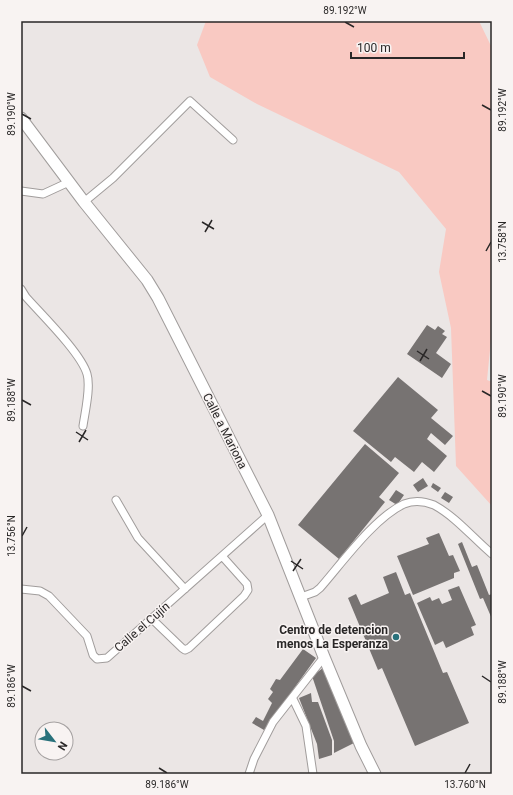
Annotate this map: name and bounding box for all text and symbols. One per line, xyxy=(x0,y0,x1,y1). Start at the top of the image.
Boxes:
text: 89.192°W xyxy=(323,5,367,16)
scale bar xyxy=(351,34,464,60)
text: 100 m xyxy=(357,41,391,55)
text: 89.192°W xyxy=(497,88,508,132)
text: 89.190°W xyxy=(6,92,17,136)
text: 13.758°N xyxy=(497,221,508,263)
text: 89.190°W xyxy=(497,374,508,418)
text: 89.188°W xyxy=(6,378,17,422)
street label: Calle a Mariona xyxy=(200,391,250,471)
text: 13.756°N xyxy=(6,515,17,557)
street label: Calle el Cujín xyxy=(111,599,173,655)
place label: Centro de detencion menos La Esperanza xyxy=(277,623,389,651)
marker: Centro de detencion menos La Esperanza xyxy=(391,632,401,642)
text: 89.188°W xyxy=(497,660,508,704)
text: 89.186°W xyxy=(6,664,17,708)
north arrow xyxy=(34,721,74,761)
text: N xyxy=(54,739,70,753)
text: 89.186°W xyxy=(145,779,189,790)
text: 13.760°N xyxy=(444,779,486,790)

